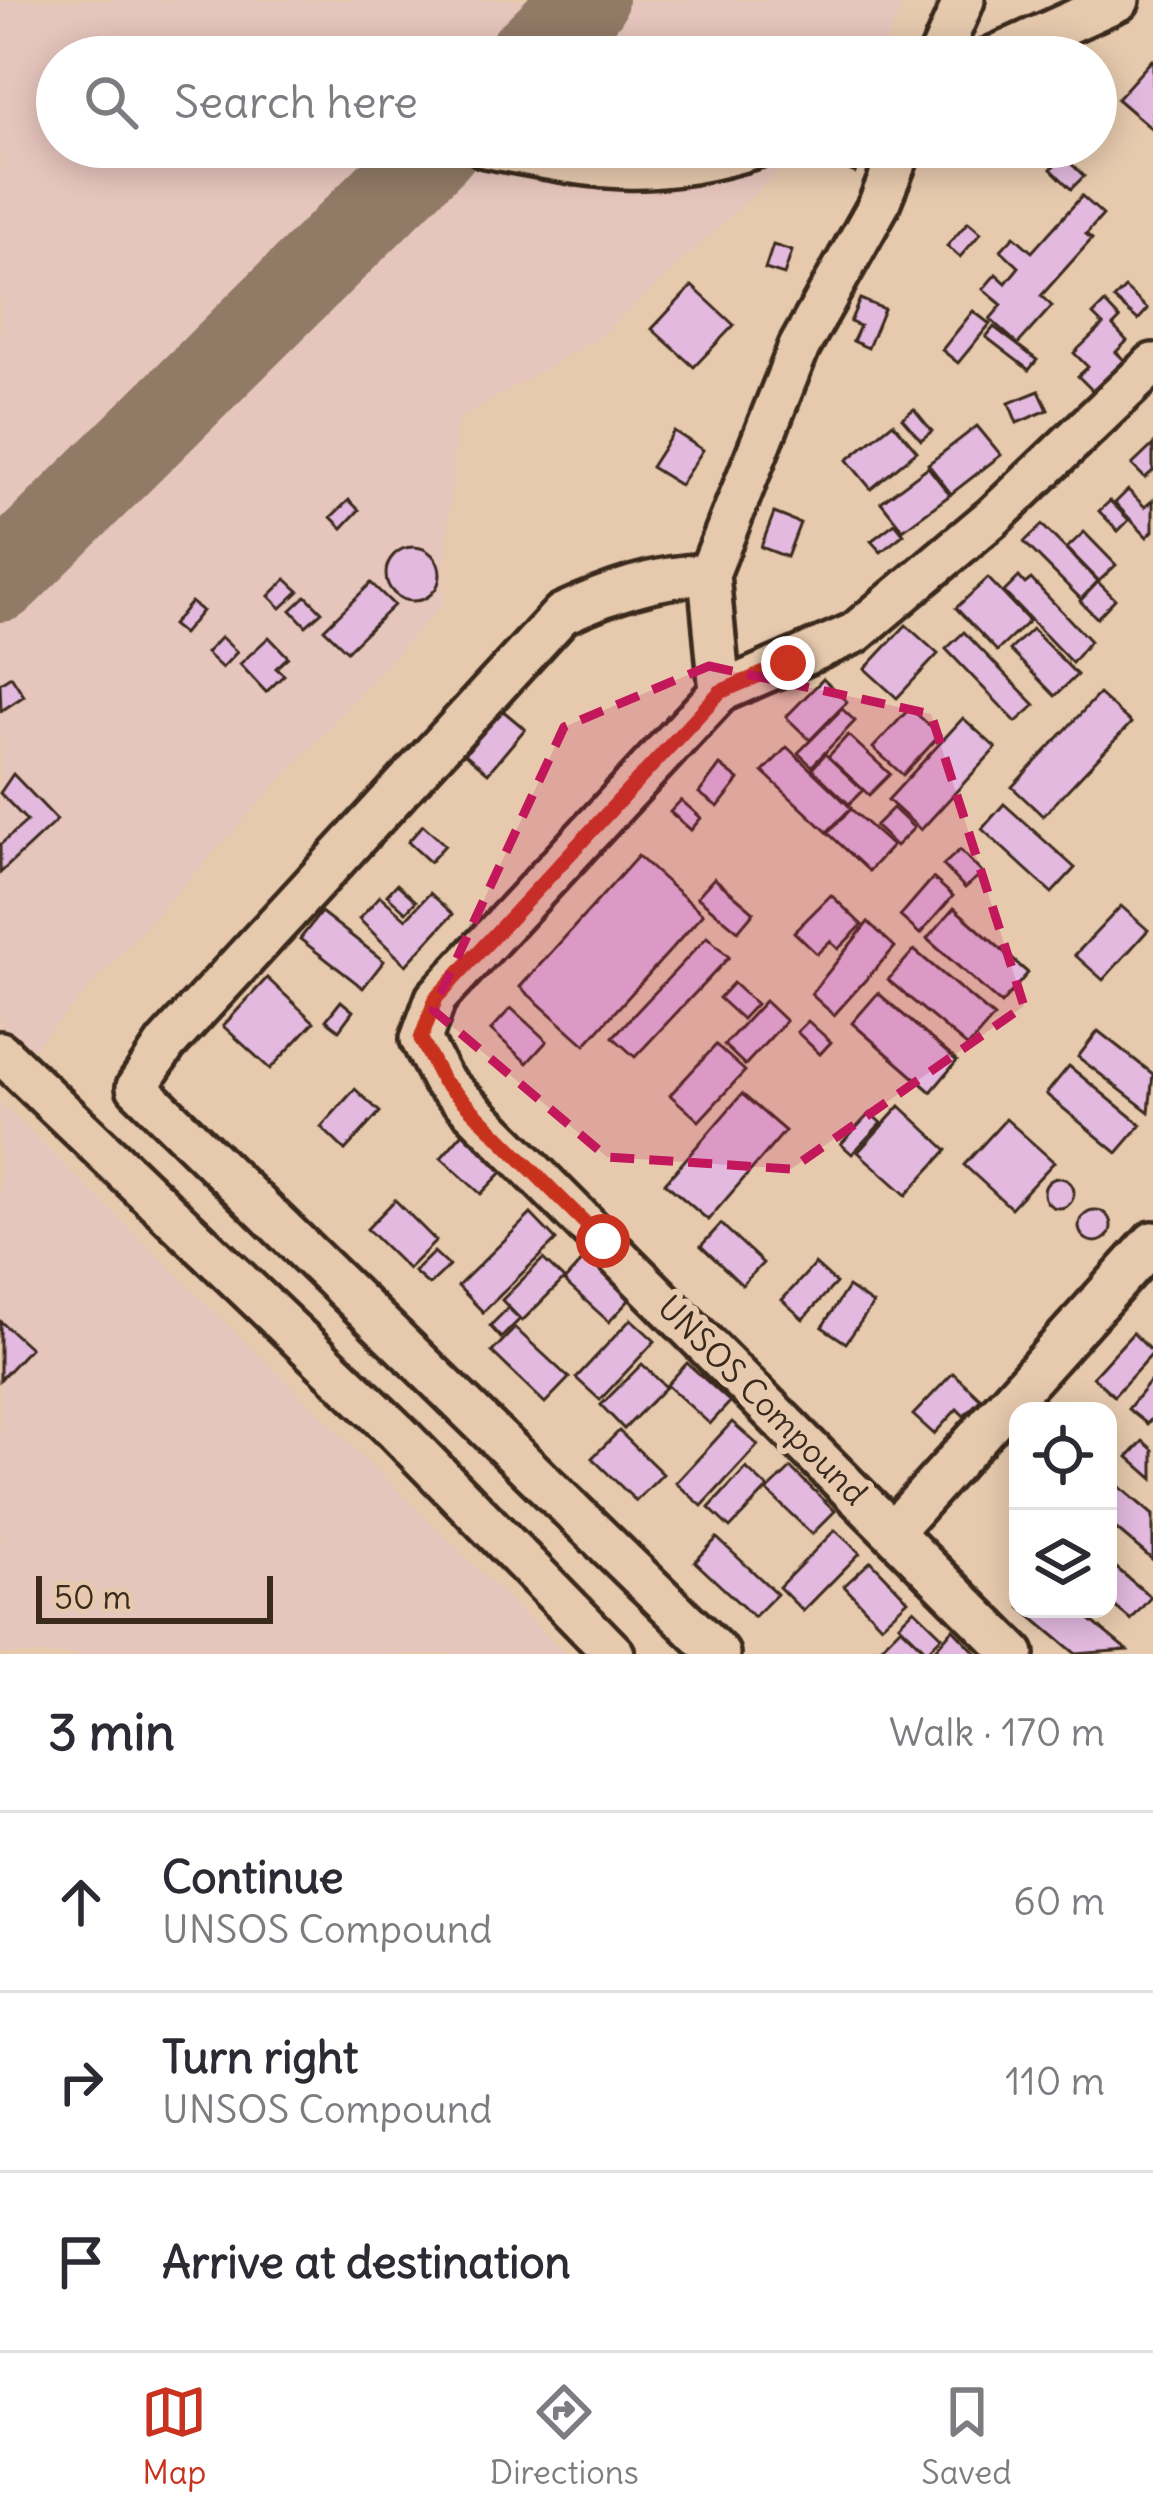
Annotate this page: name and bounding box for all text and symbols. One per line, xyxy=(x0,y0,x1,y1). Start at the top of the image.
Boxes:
search box xyxy=(36,36,1117,168)
icon: search xyxy=(78,69,144,135)
text: Search here xyxy=(174,74,418,130)
route end xyxy=(761,636,815,690)
route start xyxy=(576,1214,630,1268)
street label: UNSOS Compound xyxy=(649,1286,877,1514)
map controls xyxy=(1009,1402,1117,1618)
button: locate xyxy=(1009,1402,1117,1510)
button: layers xyxy=(1009,1510,1117,1618)
scale bar xyxy=(36,1570,273,1623)
text: 50 m xyxy=(54,1576,131,1618)
text: 3 min xyxy=(48,1700,175,1764)
text: Walk · 170 m xyxy=(889,1708,1105,1757)
text: Continue xyxy=(162,1849,344,1905)
icon: ahead xyxy=(48,1869,114,1935)
text: 60 m xyxy=(1013,1877,1105,1926)
text: UNSOS Compound xyxy=(162,1905,492,1954)
text: Turn right xyxy=(162,2029,358,2085)
icon: right xyxy=(48,2049,114,2115)
text: 110 m xyxy=(1005,2057,1105,2106)
text: UNSOS Compound xyxy=(162,2085,492,2134)
icon: arrive xyxy=(48,2229,114,2295)
text: Arrive at destination xyxy=(162,2234,571,2290)
tab: Map xyxy=(141,2379,207,2493)
tab: Directions xyxy=(490,2379,639,2493)
tab: Saved xyxy=(921,2379,1012,2493)

